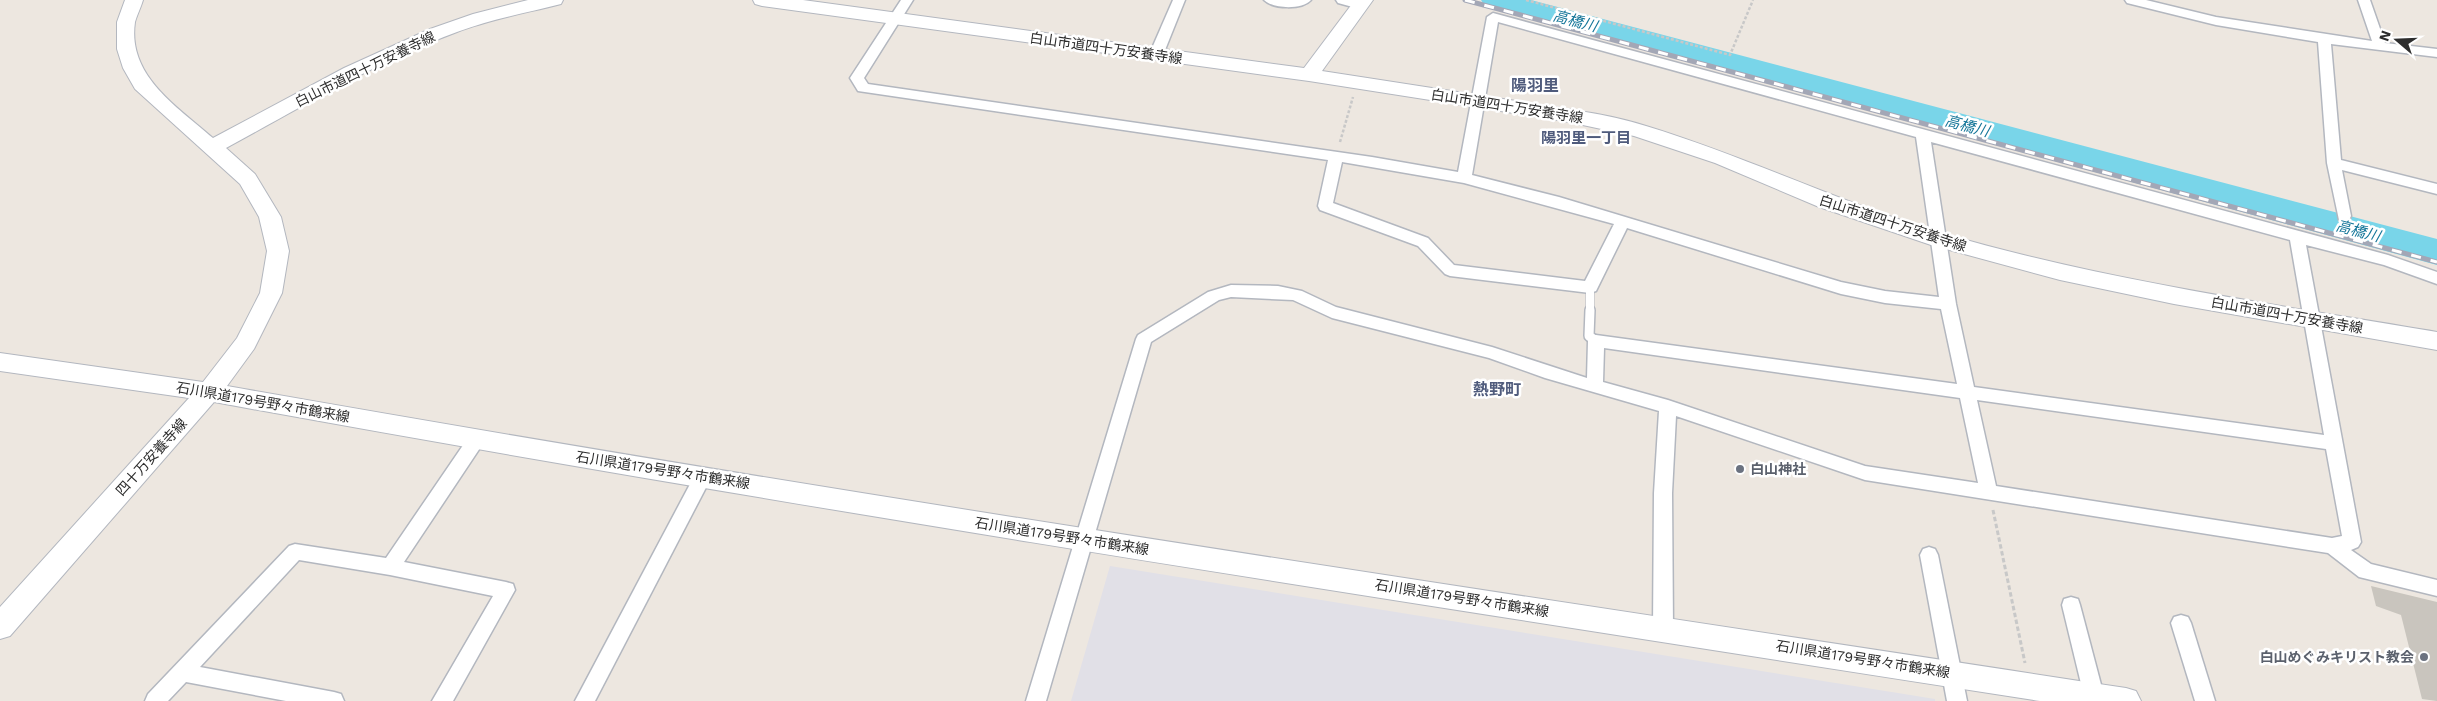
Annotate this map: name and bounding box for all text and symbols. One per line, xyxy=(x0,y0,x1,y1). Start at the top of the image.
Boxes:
water label: 高橋川 xyxy=(1551,6,1601,36)
north arrow xyxy=(2372,15,2422,65)
street label: 白山市道四十万安養寺線 xyxy=(292,28,438,110)
text: N xyxy=(2375,28,2394,43)
street label: 白山市道四十万安養寺線 xyxy=(1029,29,1183,67)
district label: 陽羽里 xyxy=(1511,76,1559,95)
street label: 白山市道四十万安養寺線 xyxy=(1430,86,1584,126)
water label: 高橋川 xyxy=(1943,111,1993,141)
district label: 陽羽里一丁目 xyxy=(1541,129,1631,147)
street label: 白山市道四十万安養寺線 xyxy=(1817,192,1969,254)
water label: 高橋川 xyxy=(2334,216,2384,246)
street label: 白山市道四十万安養寺線 xyxy=(2210,294,2364,336)
street label: 石川県道179号野々市鶴来線 xyxy=(175,379,351,425)
district label: 熱野町 xyxy=(1473,380,1521,399)
street label: 四十万安養寺線 xyxy=(112,415,190,499)
street label: 石川県道179号野々市鶴来線 xyxy=(575,448,751,492)
place label: 白山神社 xyxy=(1750,461,1806,477)
marker: 白山神社 xyxy=(1734,463,1746,475)
street label: 石川県道179号野々市鶴来線 xyxy=(974,514,1150,558)
street label: 石川県道179号野々市鶴来線 xyxy=(1374,576,1550,620)
street label: 石川県道179号野々市鶴来線 xyxy=(1775,637,1951,681)
place label: 白山めぐみキリスト教会 xyxy=(2260,649,2414,665)
marker: 白山めぐみキリスト教会 xyxy=(2418,651,2430,663)

